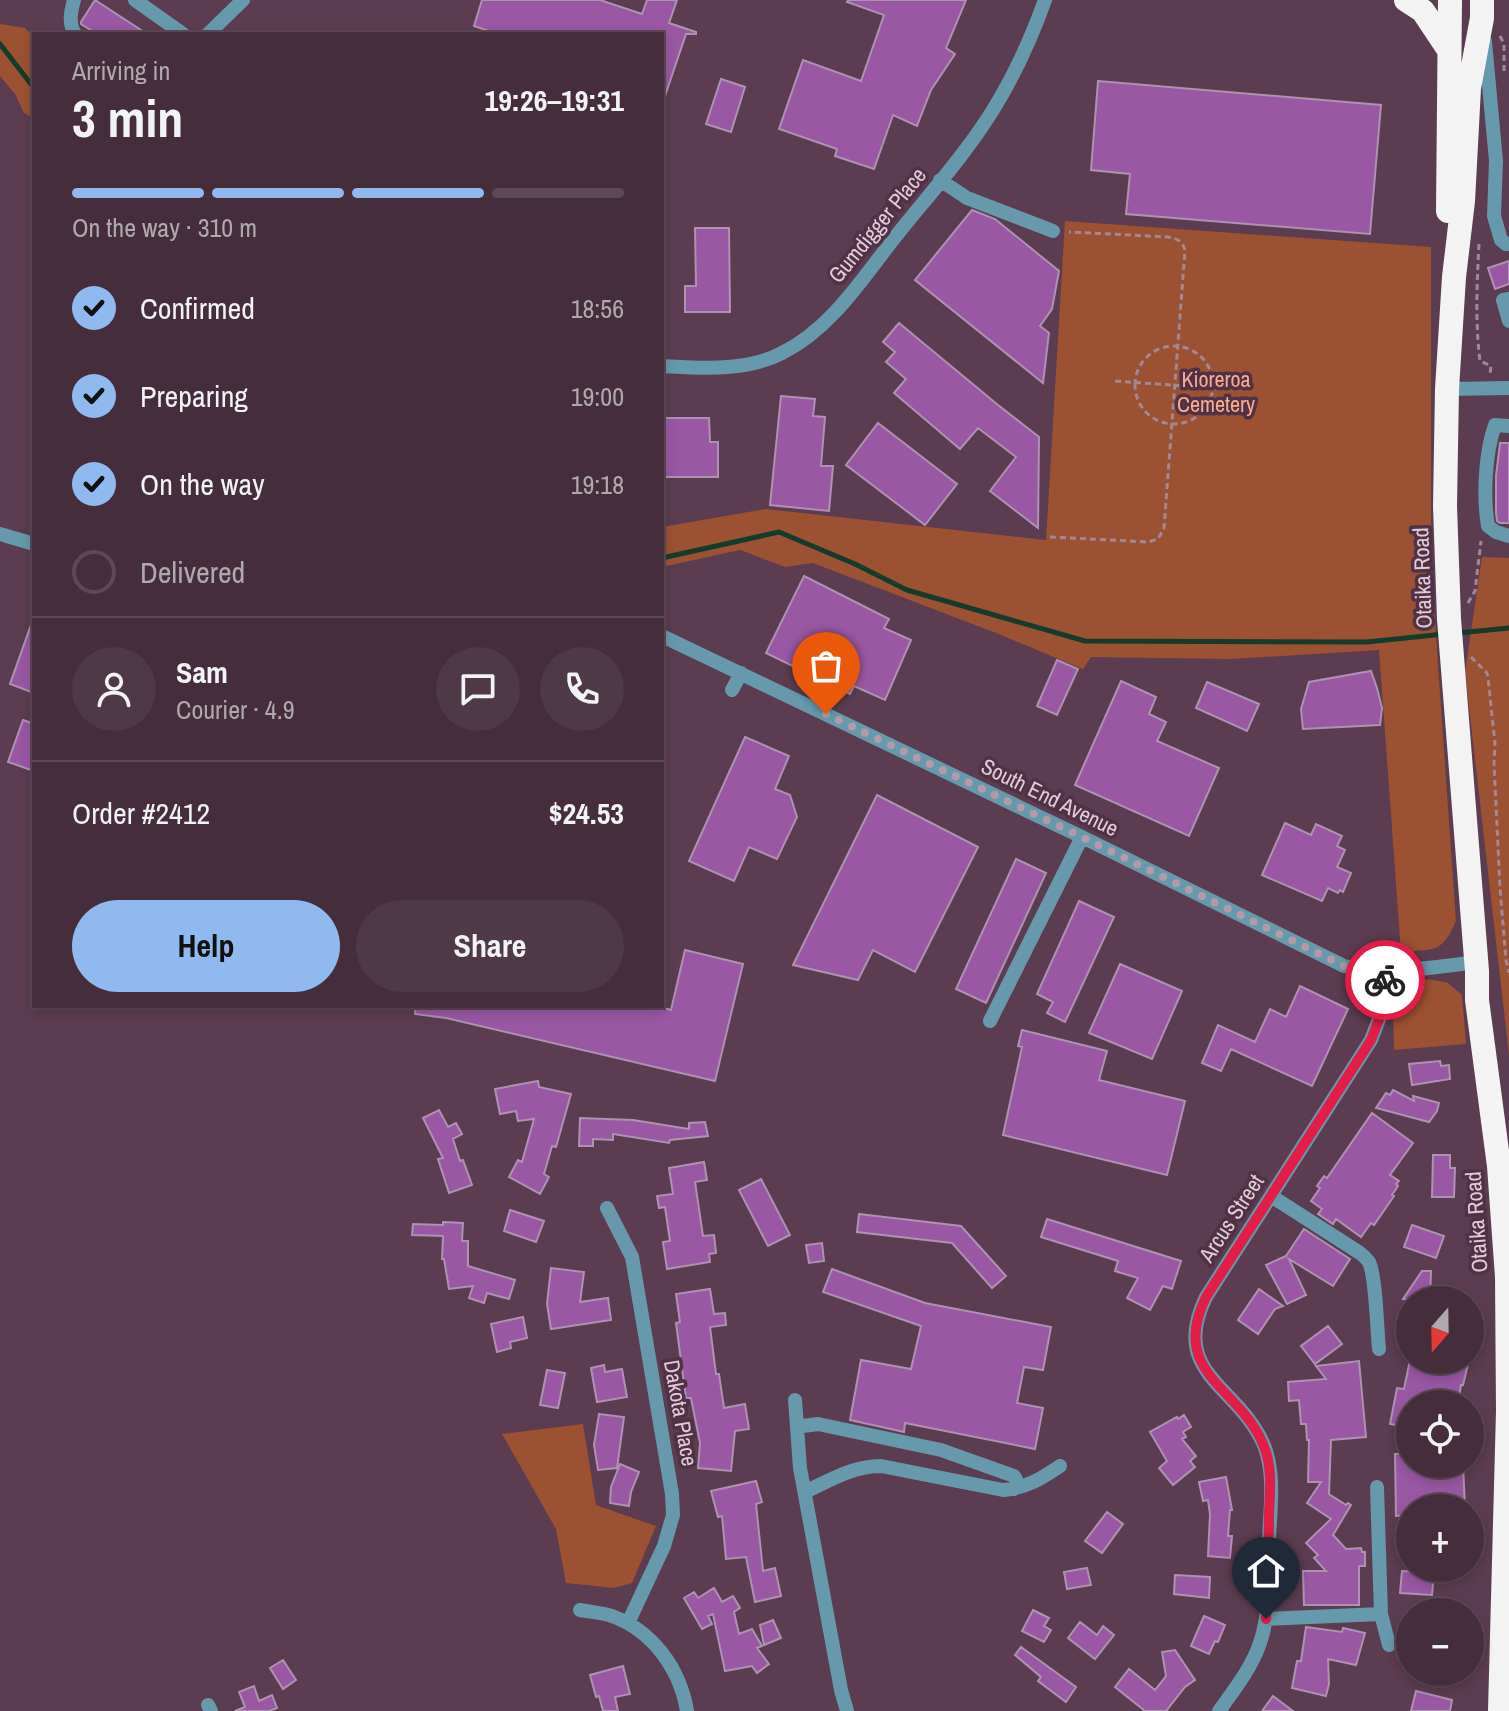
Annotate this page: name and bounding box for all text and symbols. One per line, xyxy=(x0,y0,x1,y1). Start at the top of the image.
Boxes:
text: Arriving in xyxy=(72,53,170,88)
text: 19:26–19:31 xyxy=(485,80,624,120)
text: 3 min xyxy=(72,83,183,153)
street label: Gumdigger Place xyxy=(821,161,933,289)
text: On the way · 310 m xyxy=(72,210,257,245)
icon: check xyxy=(72,286,116,330)
text: Confirmed xyxy=(140,288,255,328)
text: 18:56 xyxy=(571,291,624,326)
park label: Kioreroa Cemetery xyxy=(1177,364,1255,419)
icon: check xyxy=(72,374,116,418)
text: Preparing xyxy=(140,376,248,416)
text: 19:00 xyxy=(571,379,624,414)
icon: check xyxy=(72,462,116,506)
text: On the way xyxy=(140,464,264,504)
text: 19:18 xyxy=(571,467,624,502)
street label: Otaika Road xyxy=(1405,527,1439,629)
text: Delivered xyxy=(140,552,245,592)
pin xyxy=(792,632,860,714)
icon: bag xyxy=(804,644,848,688)
button: person xyxy=(72,647,156,731)
button: chat xyxy=(436,647,520,731)
button: phone xyxy=(540,647,624,731)
text: Sam xyxy=(176,652,228,692)
text: Courier · 4.9 xyxy=(176,692,295,727)
street label: South End Avenue xyxy=(976,751,1124,843)
text: Order #2412 xyxy=(72,793,210,833)
text: $24.53 xyxy=(549,793,624,833)
button: Help xyxy=(72,900,340,992)
button: Share xyxy=(356,900,624,992)
courier xyxy=(1345,940,1425,1020)
icon: bike xyxy=(1363,958,1407,1002)
street label: Arcus Street xyxy=(1191,1168,1271,1269)
street label: Otaika Road xyxy=(1458,1170,1494,1274)
north arrow xyxy=(1396,1286,1484,1374)
map controls xyxy=(1396,1286,1484,1686)
street label: Dakota Place xyxy=(657,1358,705,1468)
button: locate xyxy=(1396,1390,1484,1478)
button: + xyxy=(1396,1494,1484,1582)
pin xyxy=(1232,1537,1300,1619)
icon: home xyxy=(1244,1549,1288,1593)
button: − xyxy=(1396,1598,1484,1686)

